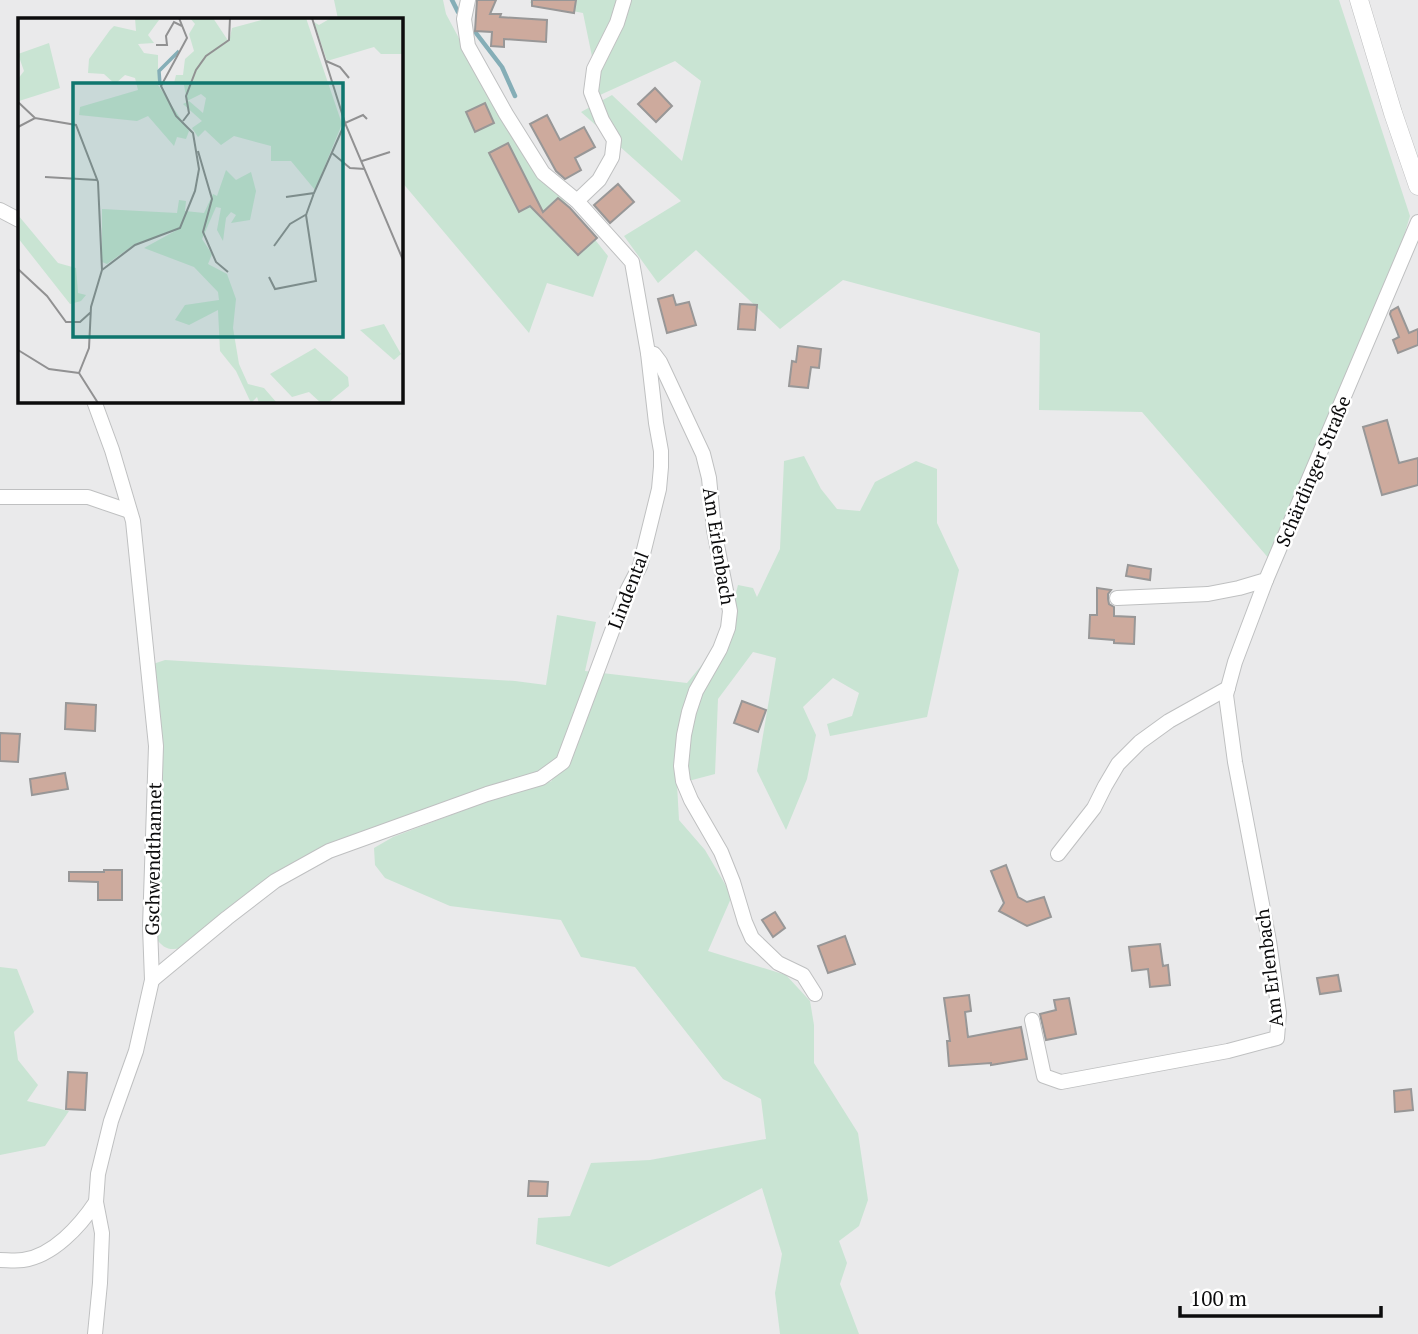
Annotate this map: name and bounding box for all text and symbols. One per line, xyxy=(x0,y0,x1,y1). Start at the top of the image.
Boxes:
inset map xyxy=(18,18,402,402)
street label: Schärdinger Straße xyxy=(1269,391,1356,550)
street label: Am Erlenbach xyxy=(698,485,741,607)
street label: Lindental xyxy=(601,547,654,632)
street label: Gschwendthannet xyxy=(139,782,166,936)
street label: Am Erlenbach xyxy=(1249,908,1288,1029)
scale bar xyxy=(1180,1274,1381,1318)
text: 100 m xyxy=(1190,1284,1247,1312)

